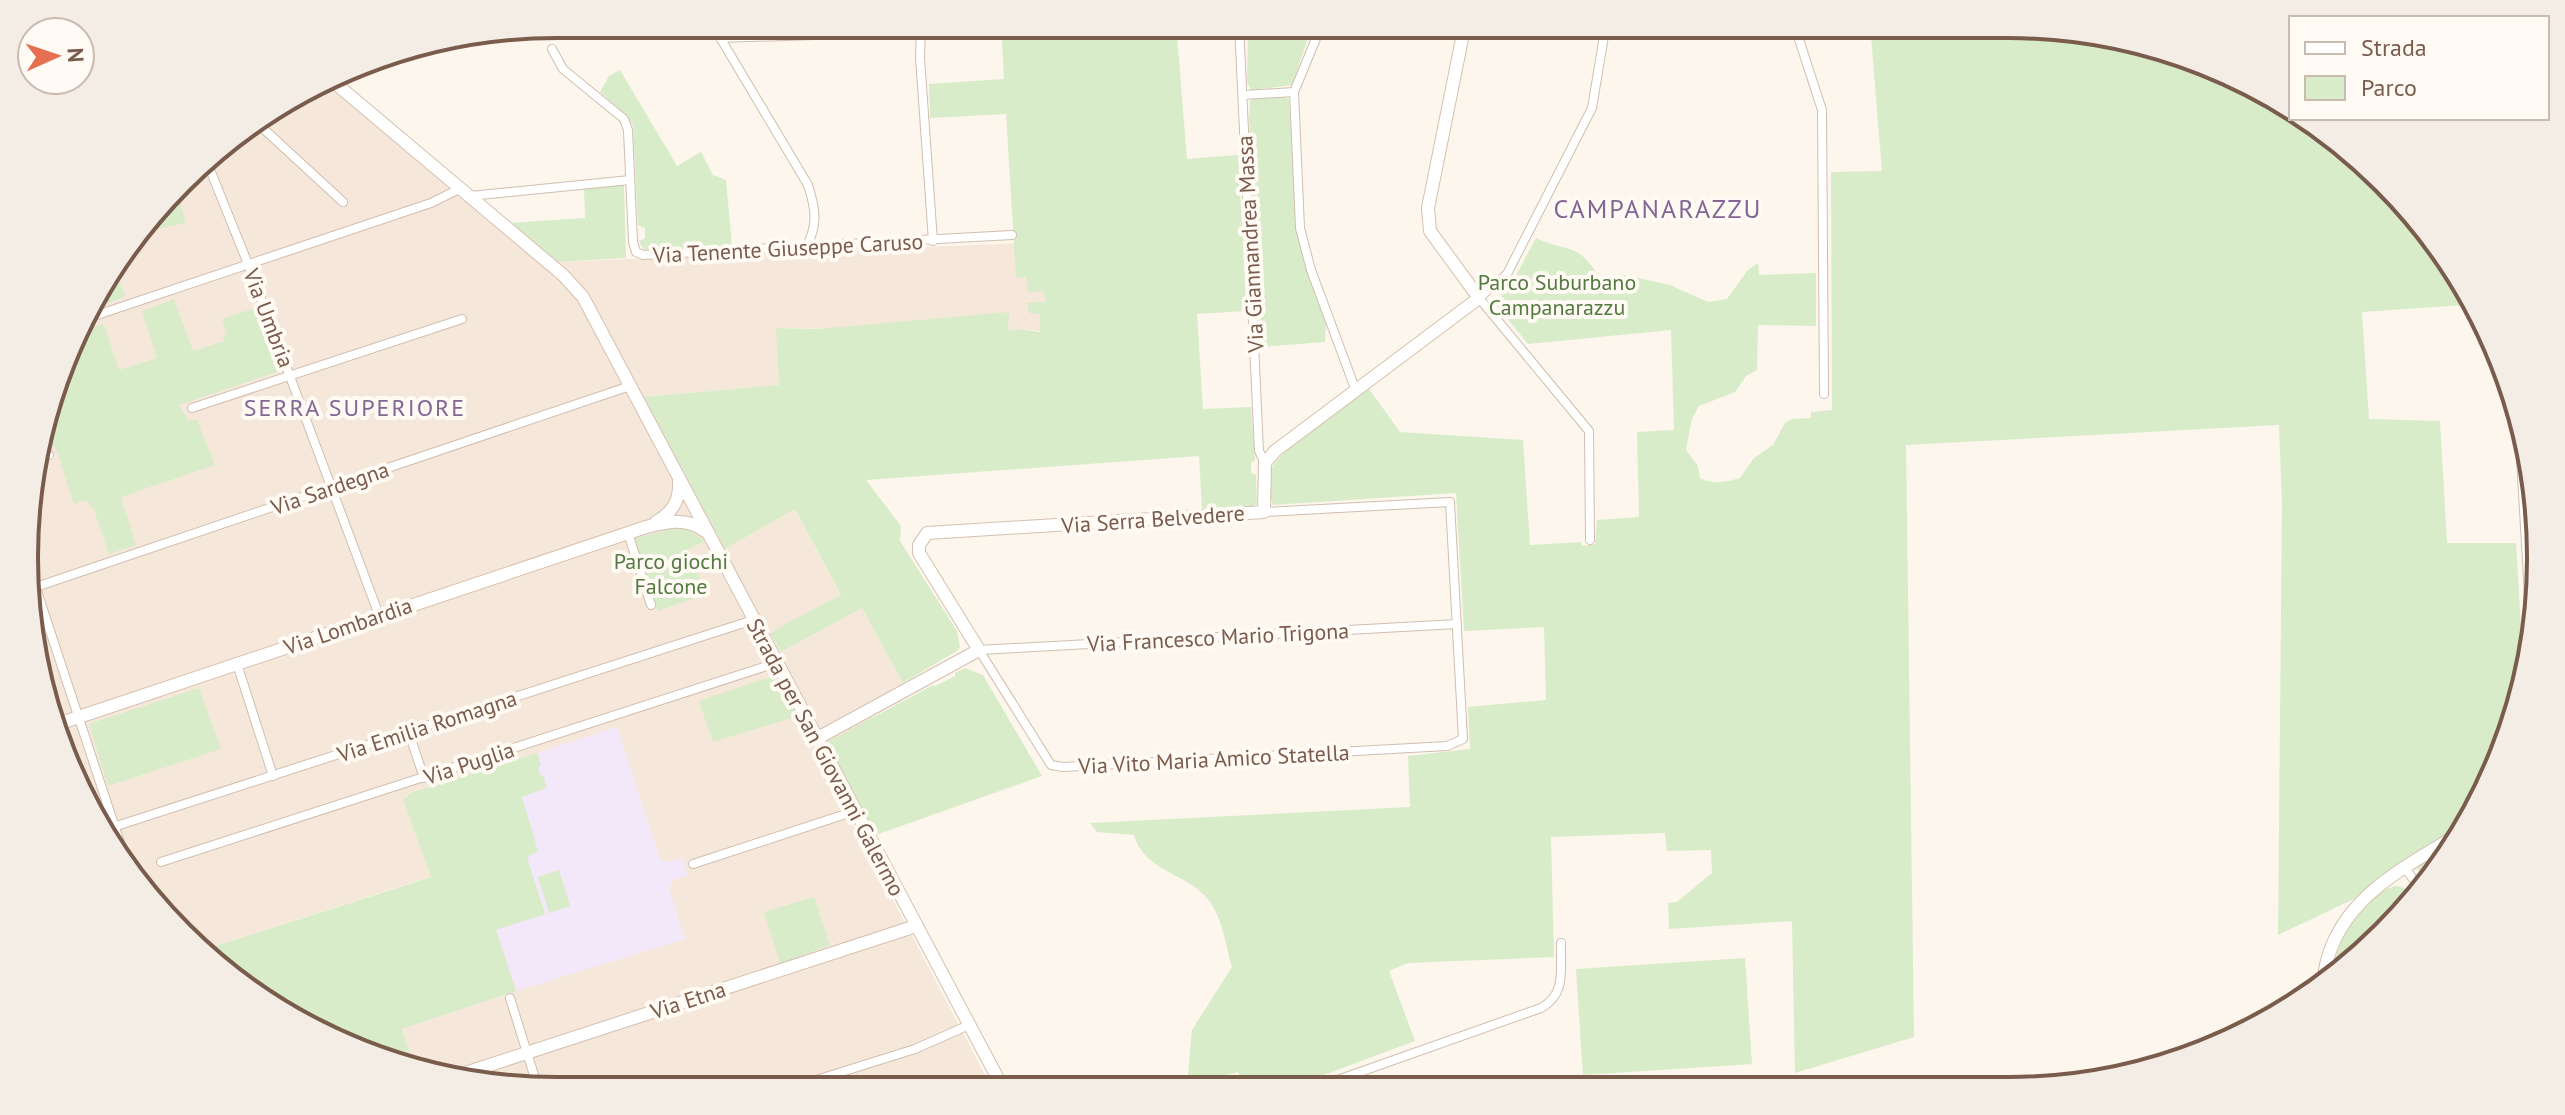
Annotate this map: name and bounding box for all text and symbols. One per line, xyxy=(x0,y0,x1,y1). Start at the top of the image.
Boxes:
north arrow xyxy=(16,16,96,96)
legend xyxy=(2289,16,2549,120)
text: Strada xyxy=(2361,32,2427,63)
text: N xyxy=(62,47,90,63)
text: Parco xyxy=(2361,72,2417,103)
street label: Via Giannandrea Massa xyxy=(1230,135,1270,354)
district label: CAMPANARAZZU xyxy=(1553,192,1763,225)
street label: Via Tenente Giuseppe Caruso xyxy=(651,227,924,269)
street label: Via Umbria xyxy=(237,264,301,371)
park label: Parco Suburbano Campanarazzu xyxy=(1478,268,1636,321)
district label: SERRA SUPERIORE xyxy=(244,392,466,423)
street label: Via Sardegna xyxy=(266,455,393,522)
street label: Via Serra Belvedere xyxy=(1060,499,1245,539)
park label: Parco giochi Falcone xyxy=(614,547,728,600)
street label: Via Lombardia xyxy=(279,591,416,661)
street label: Strada per San Giovanni Galermo xyxy=(741,613,911,901)
street label: Via Francesco Mario Trigona xyxy=(1085,616,1350,658)
street label: Via Emilia Romagna xyxy=(333,684,520,769)
street label: Via Puglia xyxy=(419,735,518,791)
street label: Via Vito Maria Amico Statella xyxy=(1077,738,1350,780)
street label: Via Etna xyxy=(646,975,729,1026)

